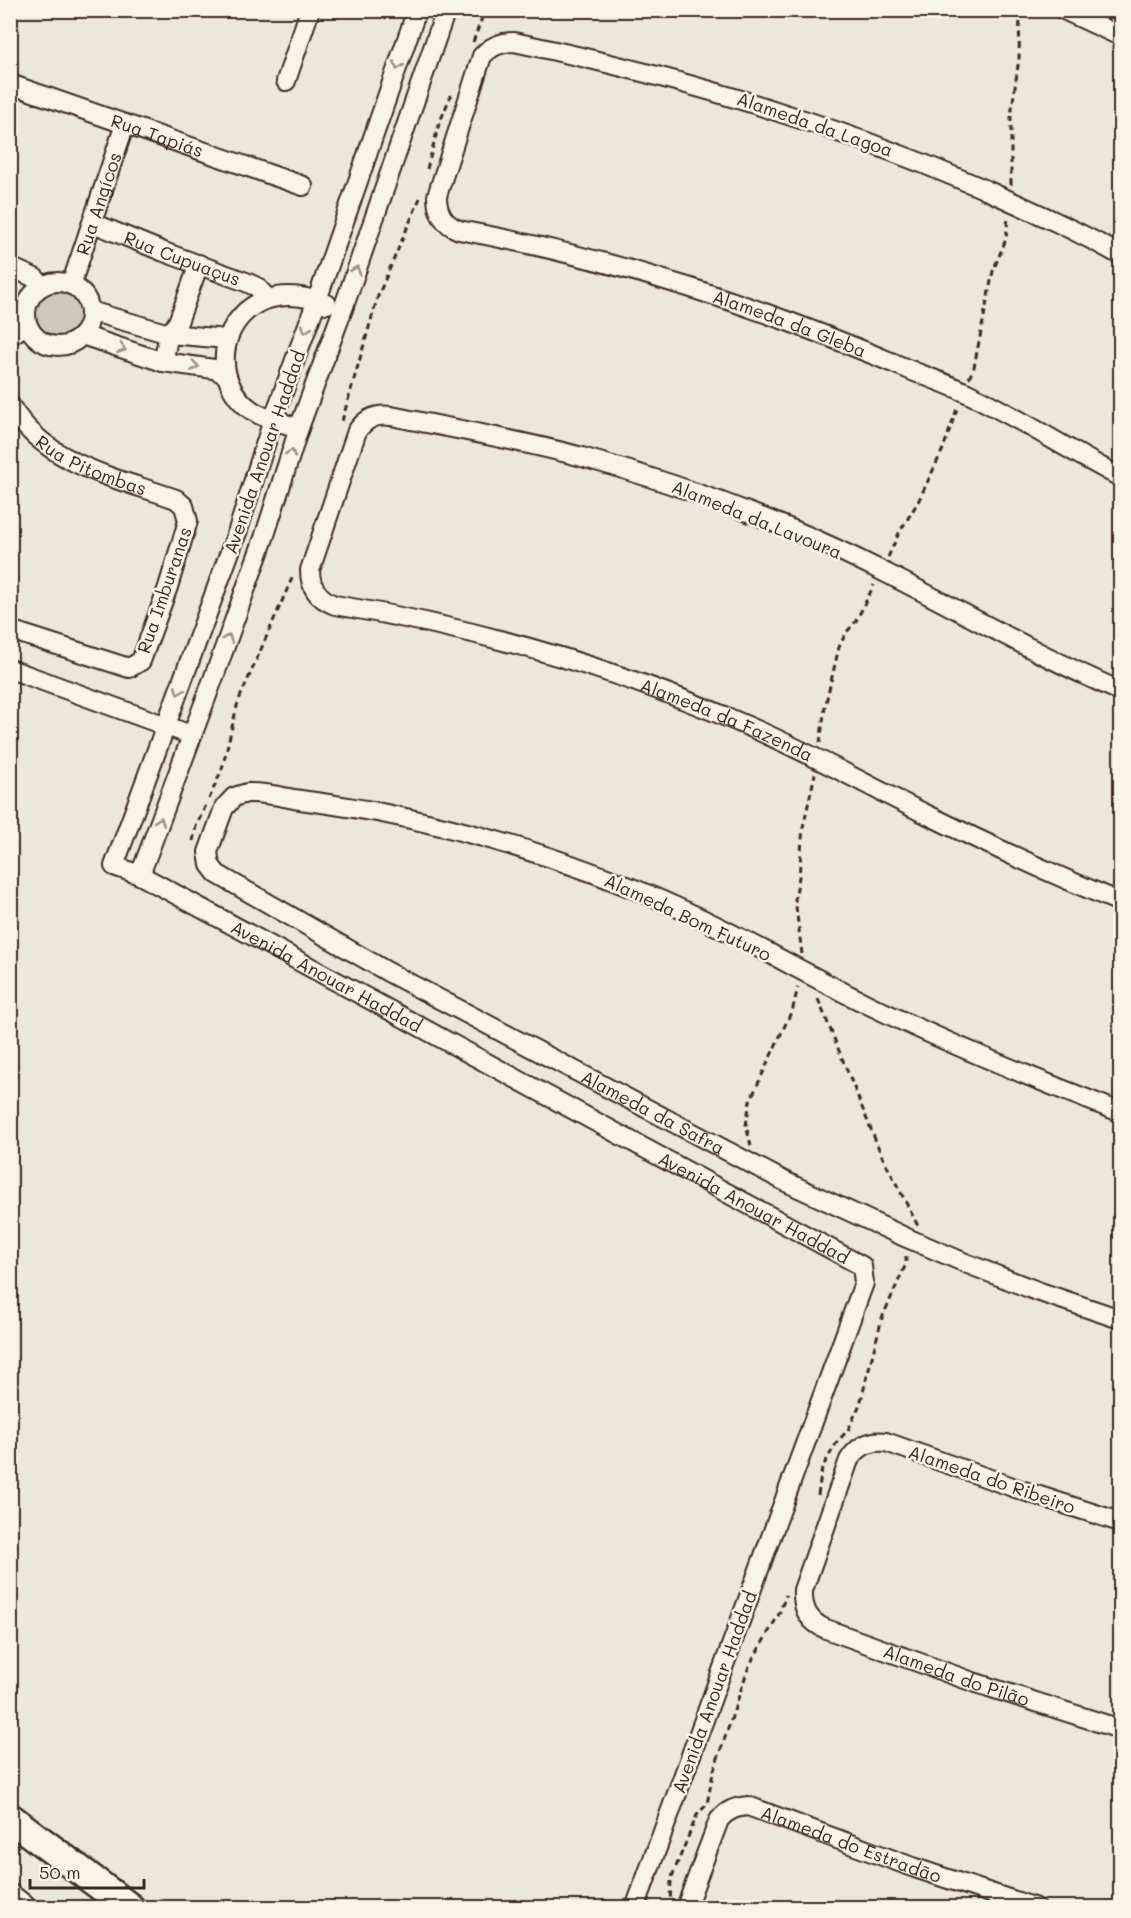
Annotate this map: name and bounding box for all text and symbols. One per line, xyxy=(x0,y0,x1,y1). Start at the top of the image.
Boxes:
one-way arrow xyxy=(392,60,405,71)
street label: Alameda da Lagoa xyxy=(734,86,896,162)
street label: Rua Tapiás xyxy=(108,108,207,162)
street label: Rua Angícos xyxy=(70,149,127,258)
street label: Rua Cupuaçus xyxy=(121,225,244,291)
one-way arrow xyxy=(349,265,362,276)
street label: Alameda da Gleba xyxy=(710,284,870,363)
one-way arrow xyxy=(301,323,314,334)
one-way arrow xyxy=(116,342,127,355)
street label: Avenida Anouar Haddad xyxy=(218,347,310,557)
one-way arrow xyxy=(190,359,200,372)
street label: Rua Pitombas xyxy=(31,429,150,500)
one-way arrow xyxy=(284,448,296,459)
street label: Alameda da Lavoura xyxy=(668,474,846,564)
street label: Rua Imburanas xyxy=(131,524,197,656)
one-way arrow xyxy=(221,633,234,644)
street label: Alameda da Fazenda xyxy=(637,672,817,767)
one-way arrow xyxy=(174,685,186,696)
one-way arrow xyxy=(152,816,165,826)
street label: Alameda Bom Futuro xyxy=(601,868,776,966)
street label: Avenida Anouar Haddad xyxy=(227,915,426,1038)
street label: Alameda da Safra xyxy=(577,1064,729,1160)
street label: Avenida Anouar Haddad xyxy=(654,1146,854,1269)
street label: Alameda do Ribeiro xyxy=(905,1439,1079,1519)
street label: Avenida Anouar Haddad xyxy=(666,1588,762,1796)
street label: Alameda do Pilão xyxy=(880,1639,1033,1711)
street label: Alameda do Estradão xyxy=(758,1800,945,1888)
scale bar xyxy=(30,1852,144,1890)
text: 50 m xyxy=(39,1860,81,1884)

